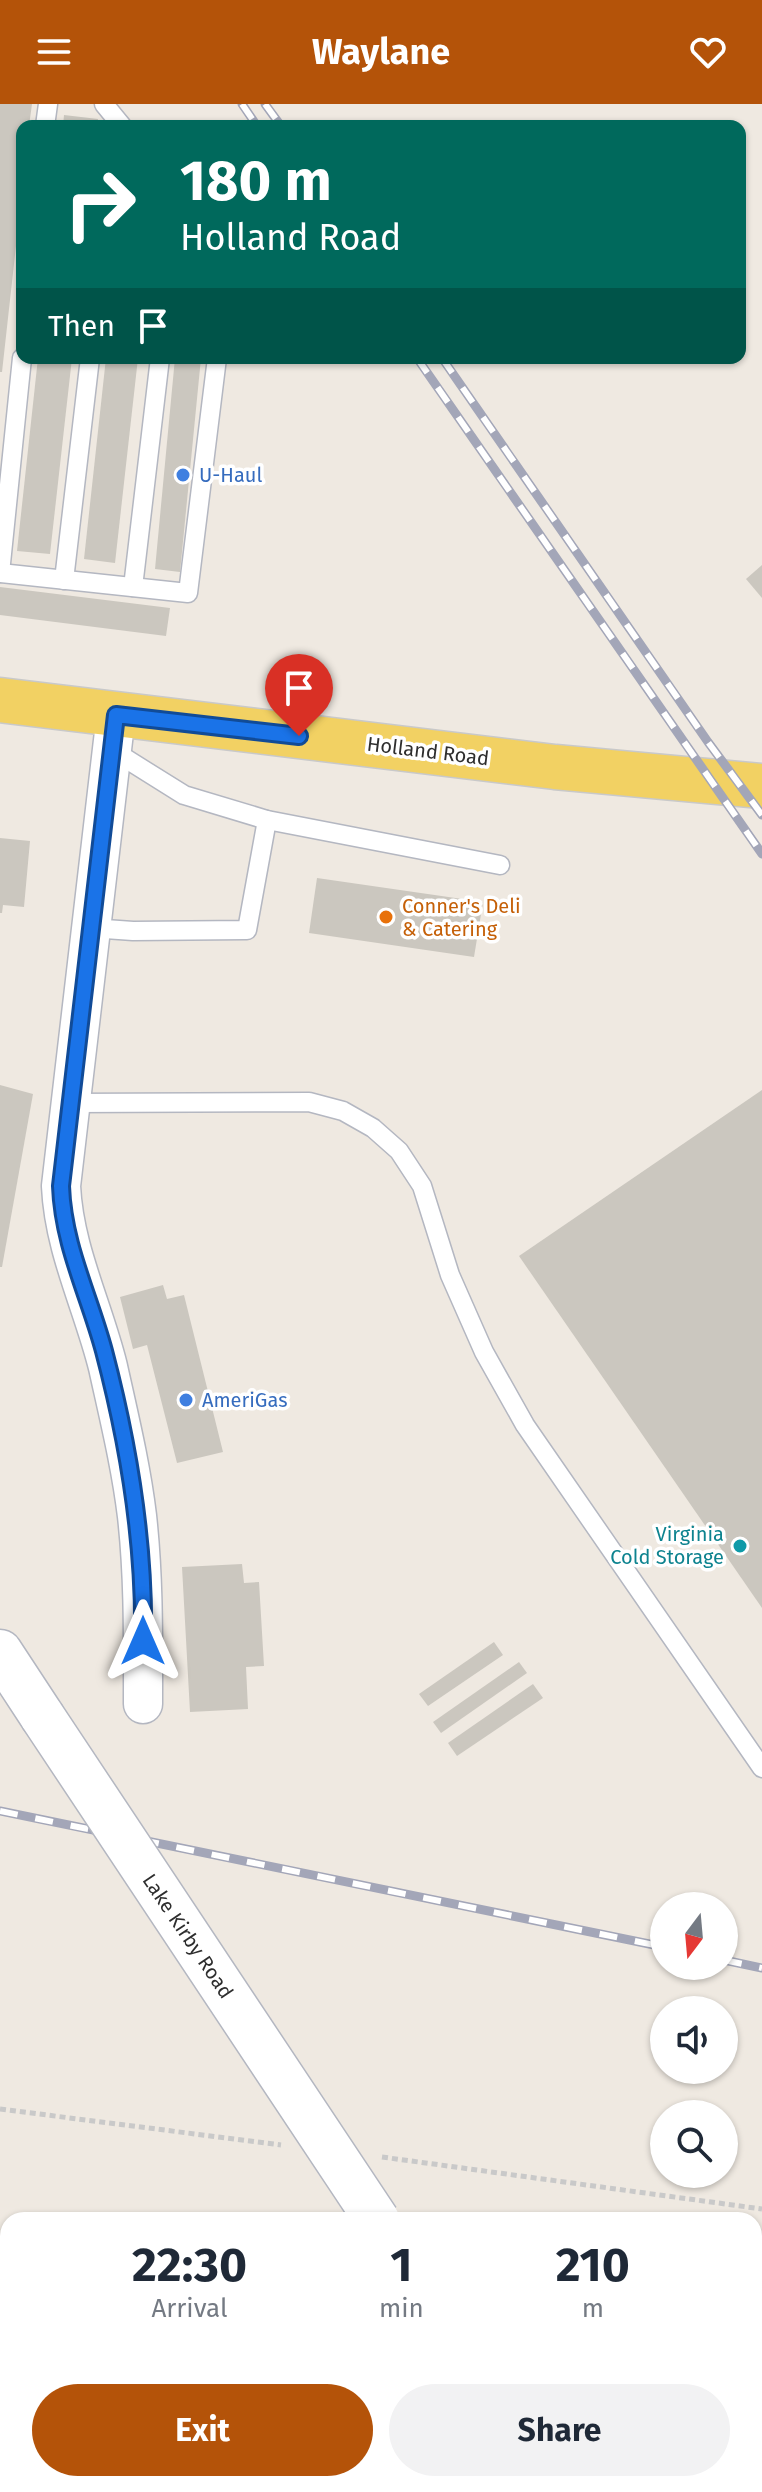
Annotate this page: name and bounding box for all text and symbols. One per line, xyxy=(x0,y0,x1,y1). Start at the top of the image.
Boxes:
icon: menu xyxy=(32,30,76,74)
text: Waylane xyxy=(312,30,450,74)
icon: heart xyxy=(686,30,730,74)
text: 180 m xyxy=(180,148,332,215)
icon: right xyxy=(48,152,152,256)
text: Holland Road xyxy=(180,216,401,260)
icon: arrive xyxy=(131,304,175,348)
text: Then xyxy=(48,308,115,344)
place label: U-Haul xyxy=(199,463,262,487)
marker: U-Haul xyxy=(174,466,192,484)
pin xyxy=(265,654,333,736)
icon: arrive xyxy=(277,666,321,710)
street label: Holland Road xyxy=(366,732,490,770)
place label: Conner's Deli & Catering xyxy=(402,894,521,941)
marker: Conner's Deli & Catering xyxy=(377,908,395,926)
place label: AmeriGas xyxy=(202,1388,288,1412)
marker: AmeriGas xyxy=(177,1391,195,1409)
place label: Virginia Cold Storage xyxy=(610,1522,724,1569)
marker: Virginia Cold Storage xyxy=(731,1537,749,1555)
position arrow xyxy=(101,1599,185,1683)
street label: Lake Kirby Road xyxy=(137,1869,239,2003)
north arrow xyxy=(650,1892,738,1980)
map controls xyxy=(650,1892,738,2188)
button: sound xyxy=(650,1996,738,2084)
button: search xyxy=(650,2100,738,2188)
text: 22:30 xyxy=(132,2236,247,2294)
text: 1 xyxy=(390,2236,413,2294)
text: 210 xyxy=(556,2236,630,2294)
text: Arrival xyxy=(151,2293,228,2324)
text: min xyxy=(379,2293,424,2324)
text: m xyxy=(582,2293,604,2324)
button: Exit xyxy=(32,2384,373,2476)
button: Share xyxy=(389,2384,730,2476)

